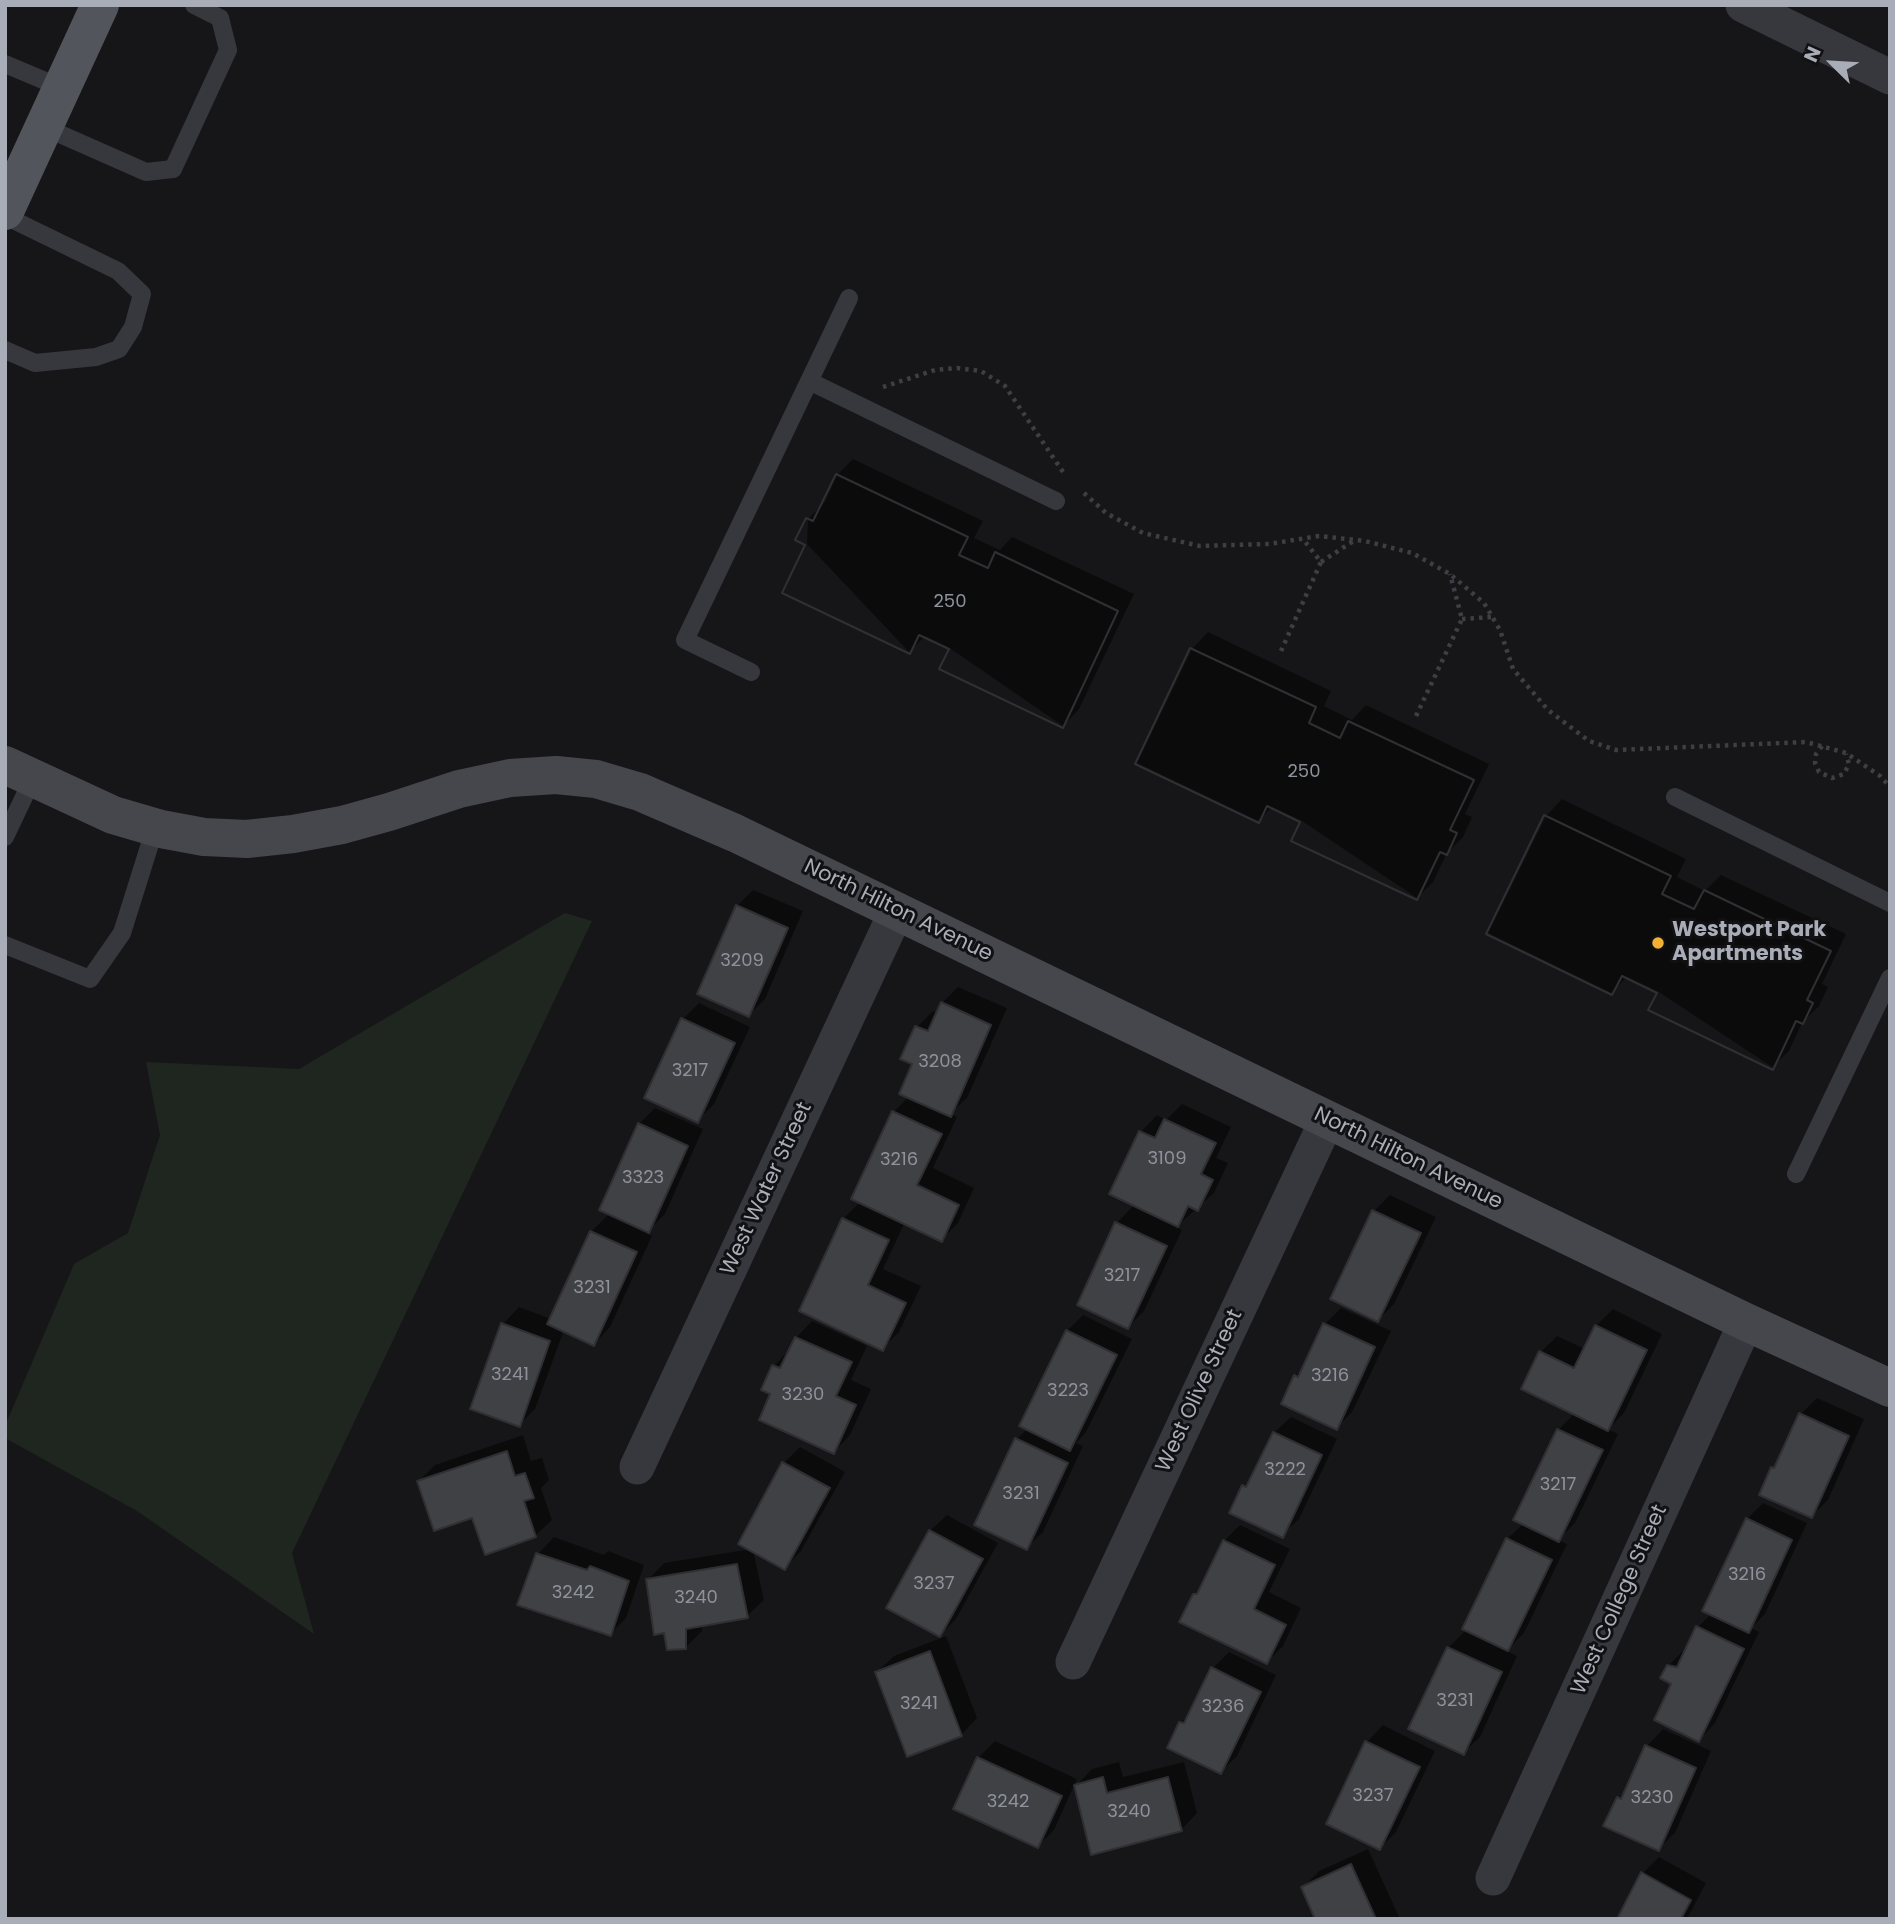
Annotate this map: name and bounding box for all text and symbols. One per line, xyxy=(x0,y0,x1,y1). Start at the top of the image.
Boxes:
north arrow xyxy=(1797,28,1867,98)
text: N xyxy=(1797,42,1828,66)
house number: 250 xyxy=(934,591,966,613)
house number: 250 xyxy=(1288,761,1320,783)
street label: North Hilton Avenue xyxy=(800,854,996,968)
place label: Westport Park Apartments xyxy=(1672,918,1826,968)
marker: Westport Park Apartments xyxy=(1650,935,1666,951)
house number: 3209 xyxy=(720,950,764,972)
house number: 3208 xyxy=(918,1051,962,1073)
house number: 3217 xyxy=(672,1060,708,1082)
street label: West Water Street xyxy=(716,1098,818,1280)
street label: North Hilton Avenue xyxy=(1310,1102,1506,1216)
house number: 3109 xyxy=(1147,1148,1187,1170)
house number: 3216 xyxy=(880,1149,918,1171)
house number: 3323 xyxy=(622,1167,664,1189)
house number: 3217 xyxy=(1104,1265,1140,1287)
house number: 3231 xyxy=(573,1277,611,1299)
street label: West Olive Street xyxy=(1151,1306,1249,1476)
house number: 3241 xyxy=(491,1364,529,1386)
house number: 3216 xyxy=(1311,1365,1349,1387)
house number: 3223 xyxy=(1047,1380,1089,1402)
house number: 3230 xyxy=(782,1384,824,1406)
house number: 3222 xyxy=(1264,1459,1306,1481)
house number: 3217 xyxy=(1540,1474,1576,1496)
house number: 3231 xyxy=(1002,1483,1040,1505)
street label: West College Street xyxy=(1567,1501,1673,1699)
house number: 3216 xyxy=(1728,1564,1766,1586)
house number: 3237 xyxy=(913,1573,955,1595)
house number: 3242 xyxy=(552,1582,594,1604)
house number: 3240 xyxy=(674,1587,718,1609)
house number: 3231 xyxy=(1436,1690,1474,1712)
house number: 3241 xyxy=(900,1693,938,1715)
house number: 3236 xyxy=(1202,1696,1244,1718)
house number: 3237 xyxy=(1352,1785,1394,1807)
house number: 3230 xyxy=(1631,1787,1673,1809)
house number: 3242 xyxy=(987,1791,1029,1813)
house number: 3240 xyxy=(1107,1801,1151,1823)

